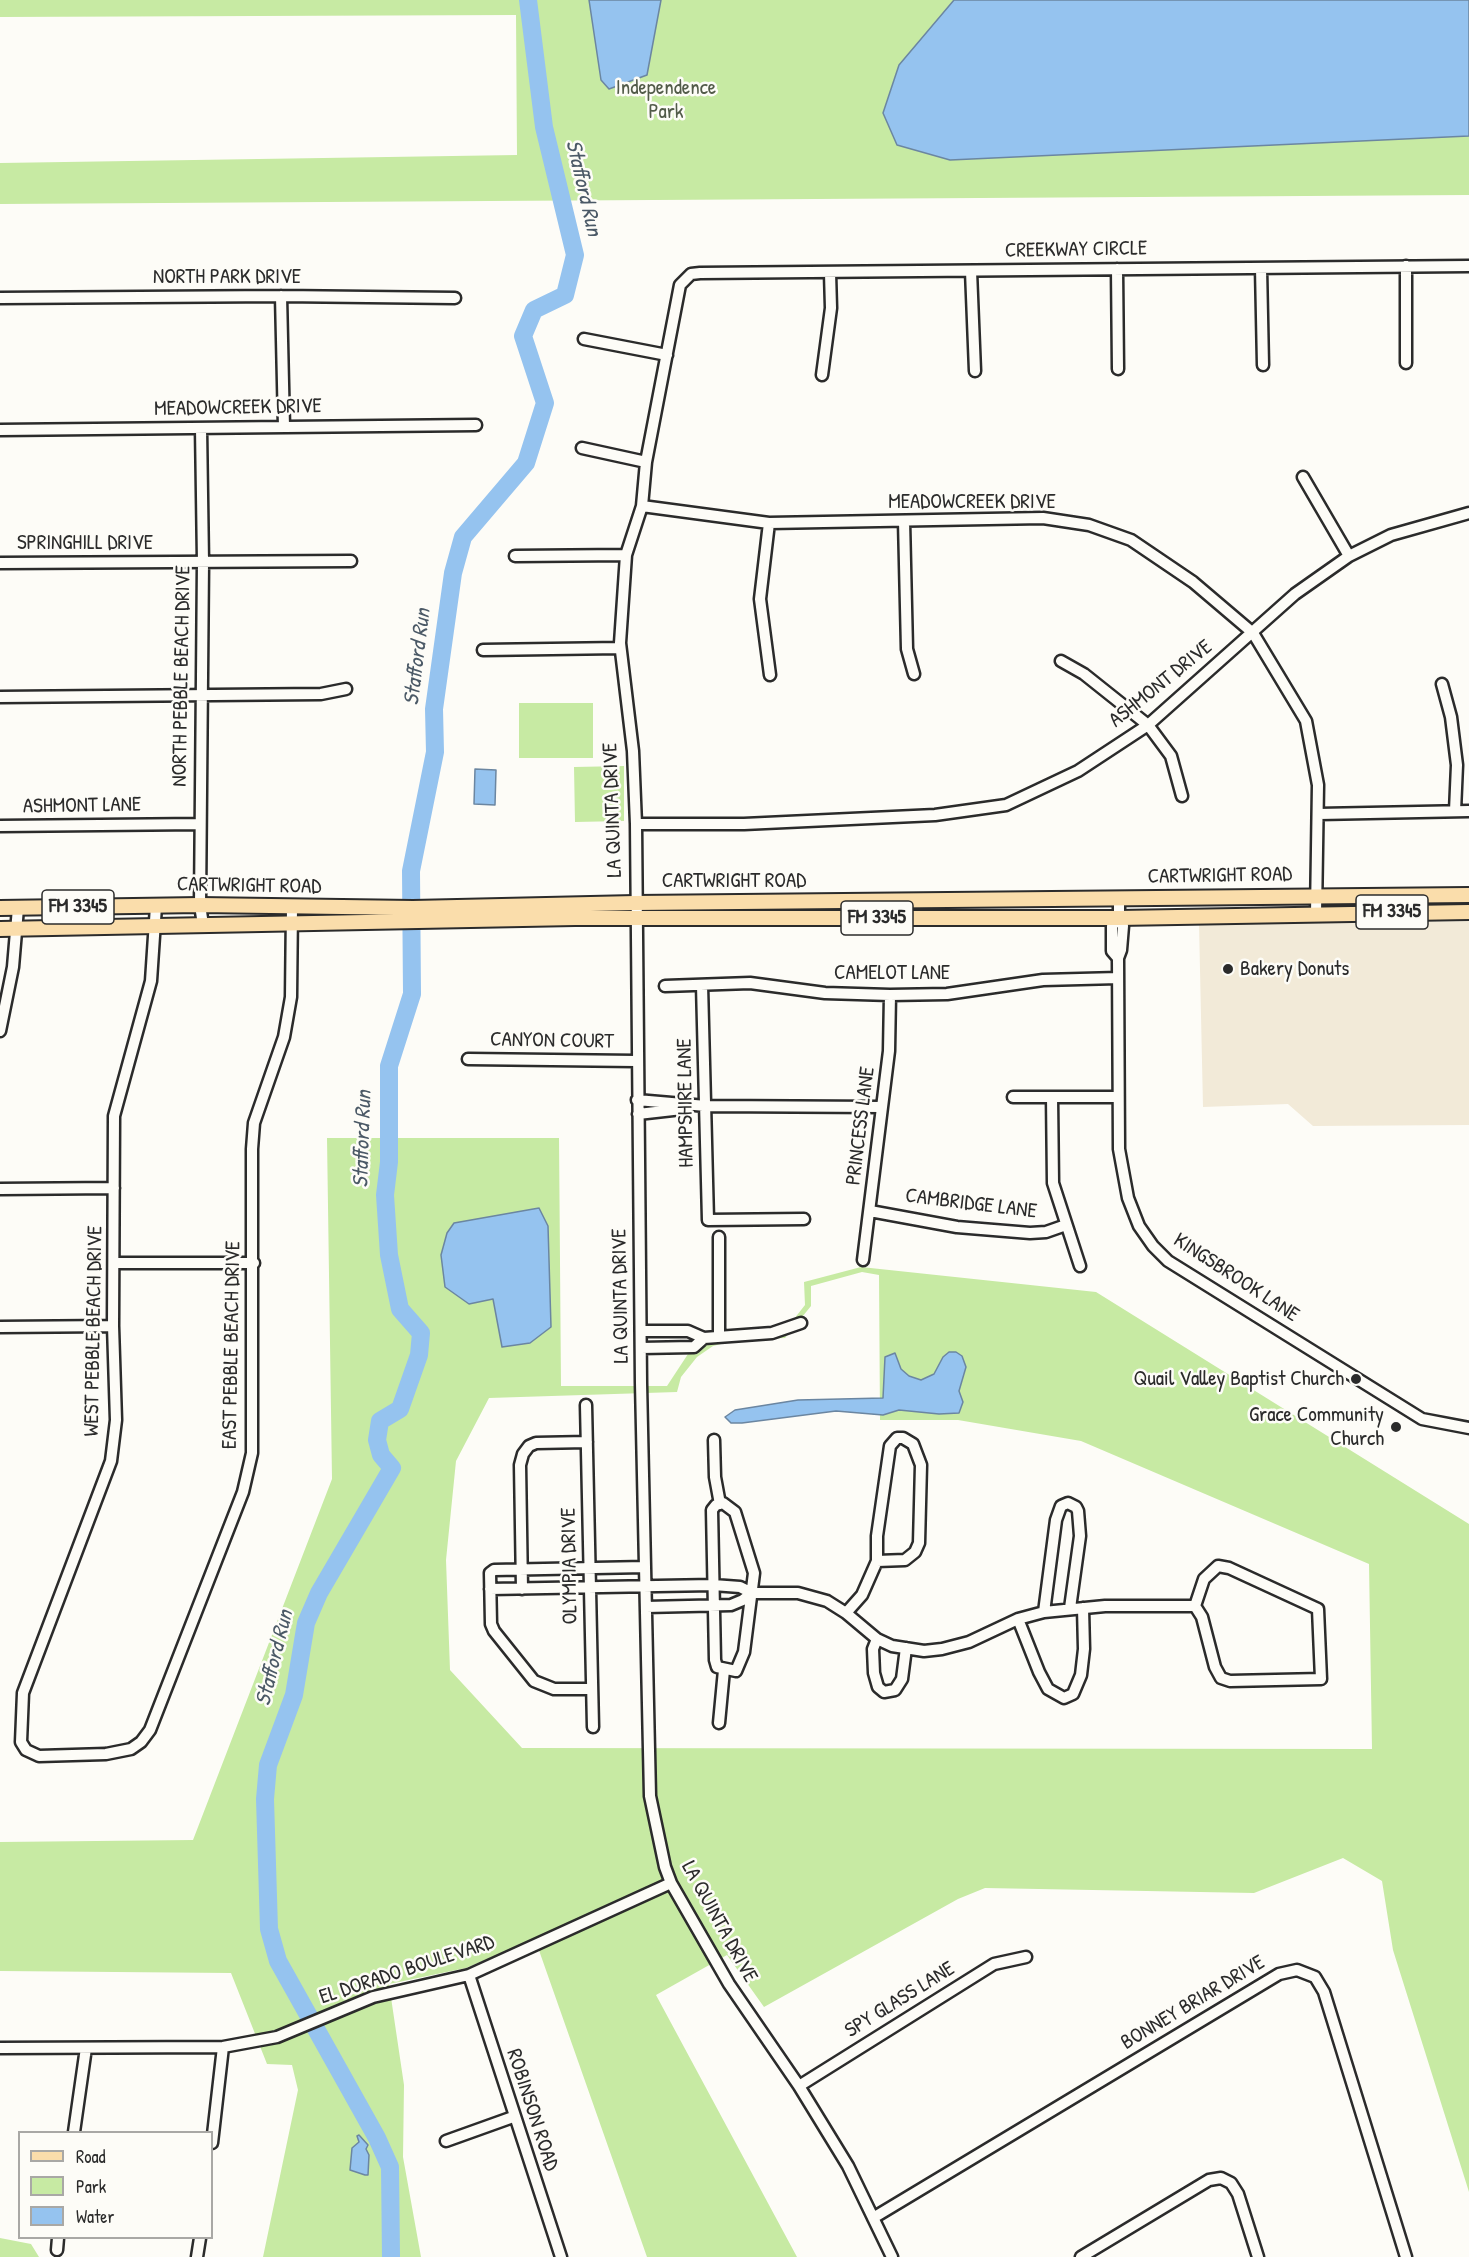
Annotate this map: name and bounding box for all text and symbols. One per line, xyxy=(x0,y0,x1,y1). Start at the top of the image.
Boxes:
park label: Independence Park xyxy=(616,75,716,125)
water label: Stafford Run xyxy=(559,138,607,238)
street label: CREEKWAY CIRCLE xyxy=(1005,236,1147,264)
street label: NORTH PARK DRIVE xyxy=(153,264,301,290)
street label: MEADOWCREEK DRIVE xyxy=(154,394,322,422)
street label: MEADOWCREEK DRIVE xyxy=(888,489,1056,515)
street label: SPRINGHILL DRIVE xyxy=(17,530,153,556)
street label: NORTH PEBBLE BEACH DRIVE xyxy=(167,565,197,787)
water label: Stafford Run xyxy=(399,607,437,707)
street label: ASHMONT DRIVE xyxy=(1104,635,1218,733)
street label: LA QUINTA DRIVE xyxy=(598,742,628,878)
street label: ASHMONT LANE xyxy=(23,792,141,820)
street label: CARTWRIGHT ROAD xyxy=(1148,862,1292,890)
street label: CARTWRIGHT ROAD xyxy=(662,868,806,894)
street label: CARTWRIGHT ROAD xyxy=(177,872,321,900)
road number: FM 3345 xyxy=(42,890,114,924)
road number: FM 3345 xyxy=(1356,895,1428,929)
road number: FM 3345 xyxy=(841,901,913,935)
place label: Bakery Donuts xyxy=(1240,956,1349,982)
street label: CAMELOT LANE xyxy=(834,960,950,986)
marker: Bakery Donuts xyxy=(1221,962,1235,976)
street label: CANYON COURT xyxy=(490,1027,614,1055)
street label: HAMPSHIRE LANE xyxy=(672,1038,700,1168)
street label: PRINCESS LANE xyxy=(841,1065,881,1187)
water label: Stafford Run xyxy=(348,1090,378,1188)
street label: CAMBRIDGE LANE xyxy=(904,1183,1038,1225)
street label: WEST PEBBLE BEACH DRIVE xyxy=(80,1225,108,1437)
street label: LA QUINTA DRIVE xyxy=(607,1228,635,1364)
street label: KINGSBROOK LANE xyxy=(1168,1228,1304,1328)
street label: EAST PEBBLE BEACH DRIVE xyxy=(218,1241,246,1449)
place label: Quail Valley Baptist Church xyxy=(1134,1366,1344,1392)
marker: Quail Valley Baptist Church xyxy=(1349,1372,1363,1386)
place label: Grace Community Church xyxy=(1249,1402,1384,1452)
marker: Grace Community Church xyxy=(1389,1420,1403,1434)
street label: OLYMPIA DRIVE xyxy=(556,1507,584,1625)
water label: Stafford Run xyxy=(250,1607,300,1709)
street label: LA QUINTA DRIVE xyxy=(675,1857,763,1987)
street label: EL DORADO BOULEVARD xyxy=(316,1930,498,2010)
street label: BONNEY BRIAR DRIVE xyxy=(1117,1950,1269,2056)
street label: SPY GLASS LANE xyxy=(840,1956,960,2044)
street label: ROBINSON ROAD xyxy=(500,2046,564,2174)
legend xyxy=(18,2131,213,2239)
text: Road xyxy=(76,2144,106,2169)
text: Park xyxy=(76,2174,106,2199)
text: Water xyxy=(76,2204,114,2229)

